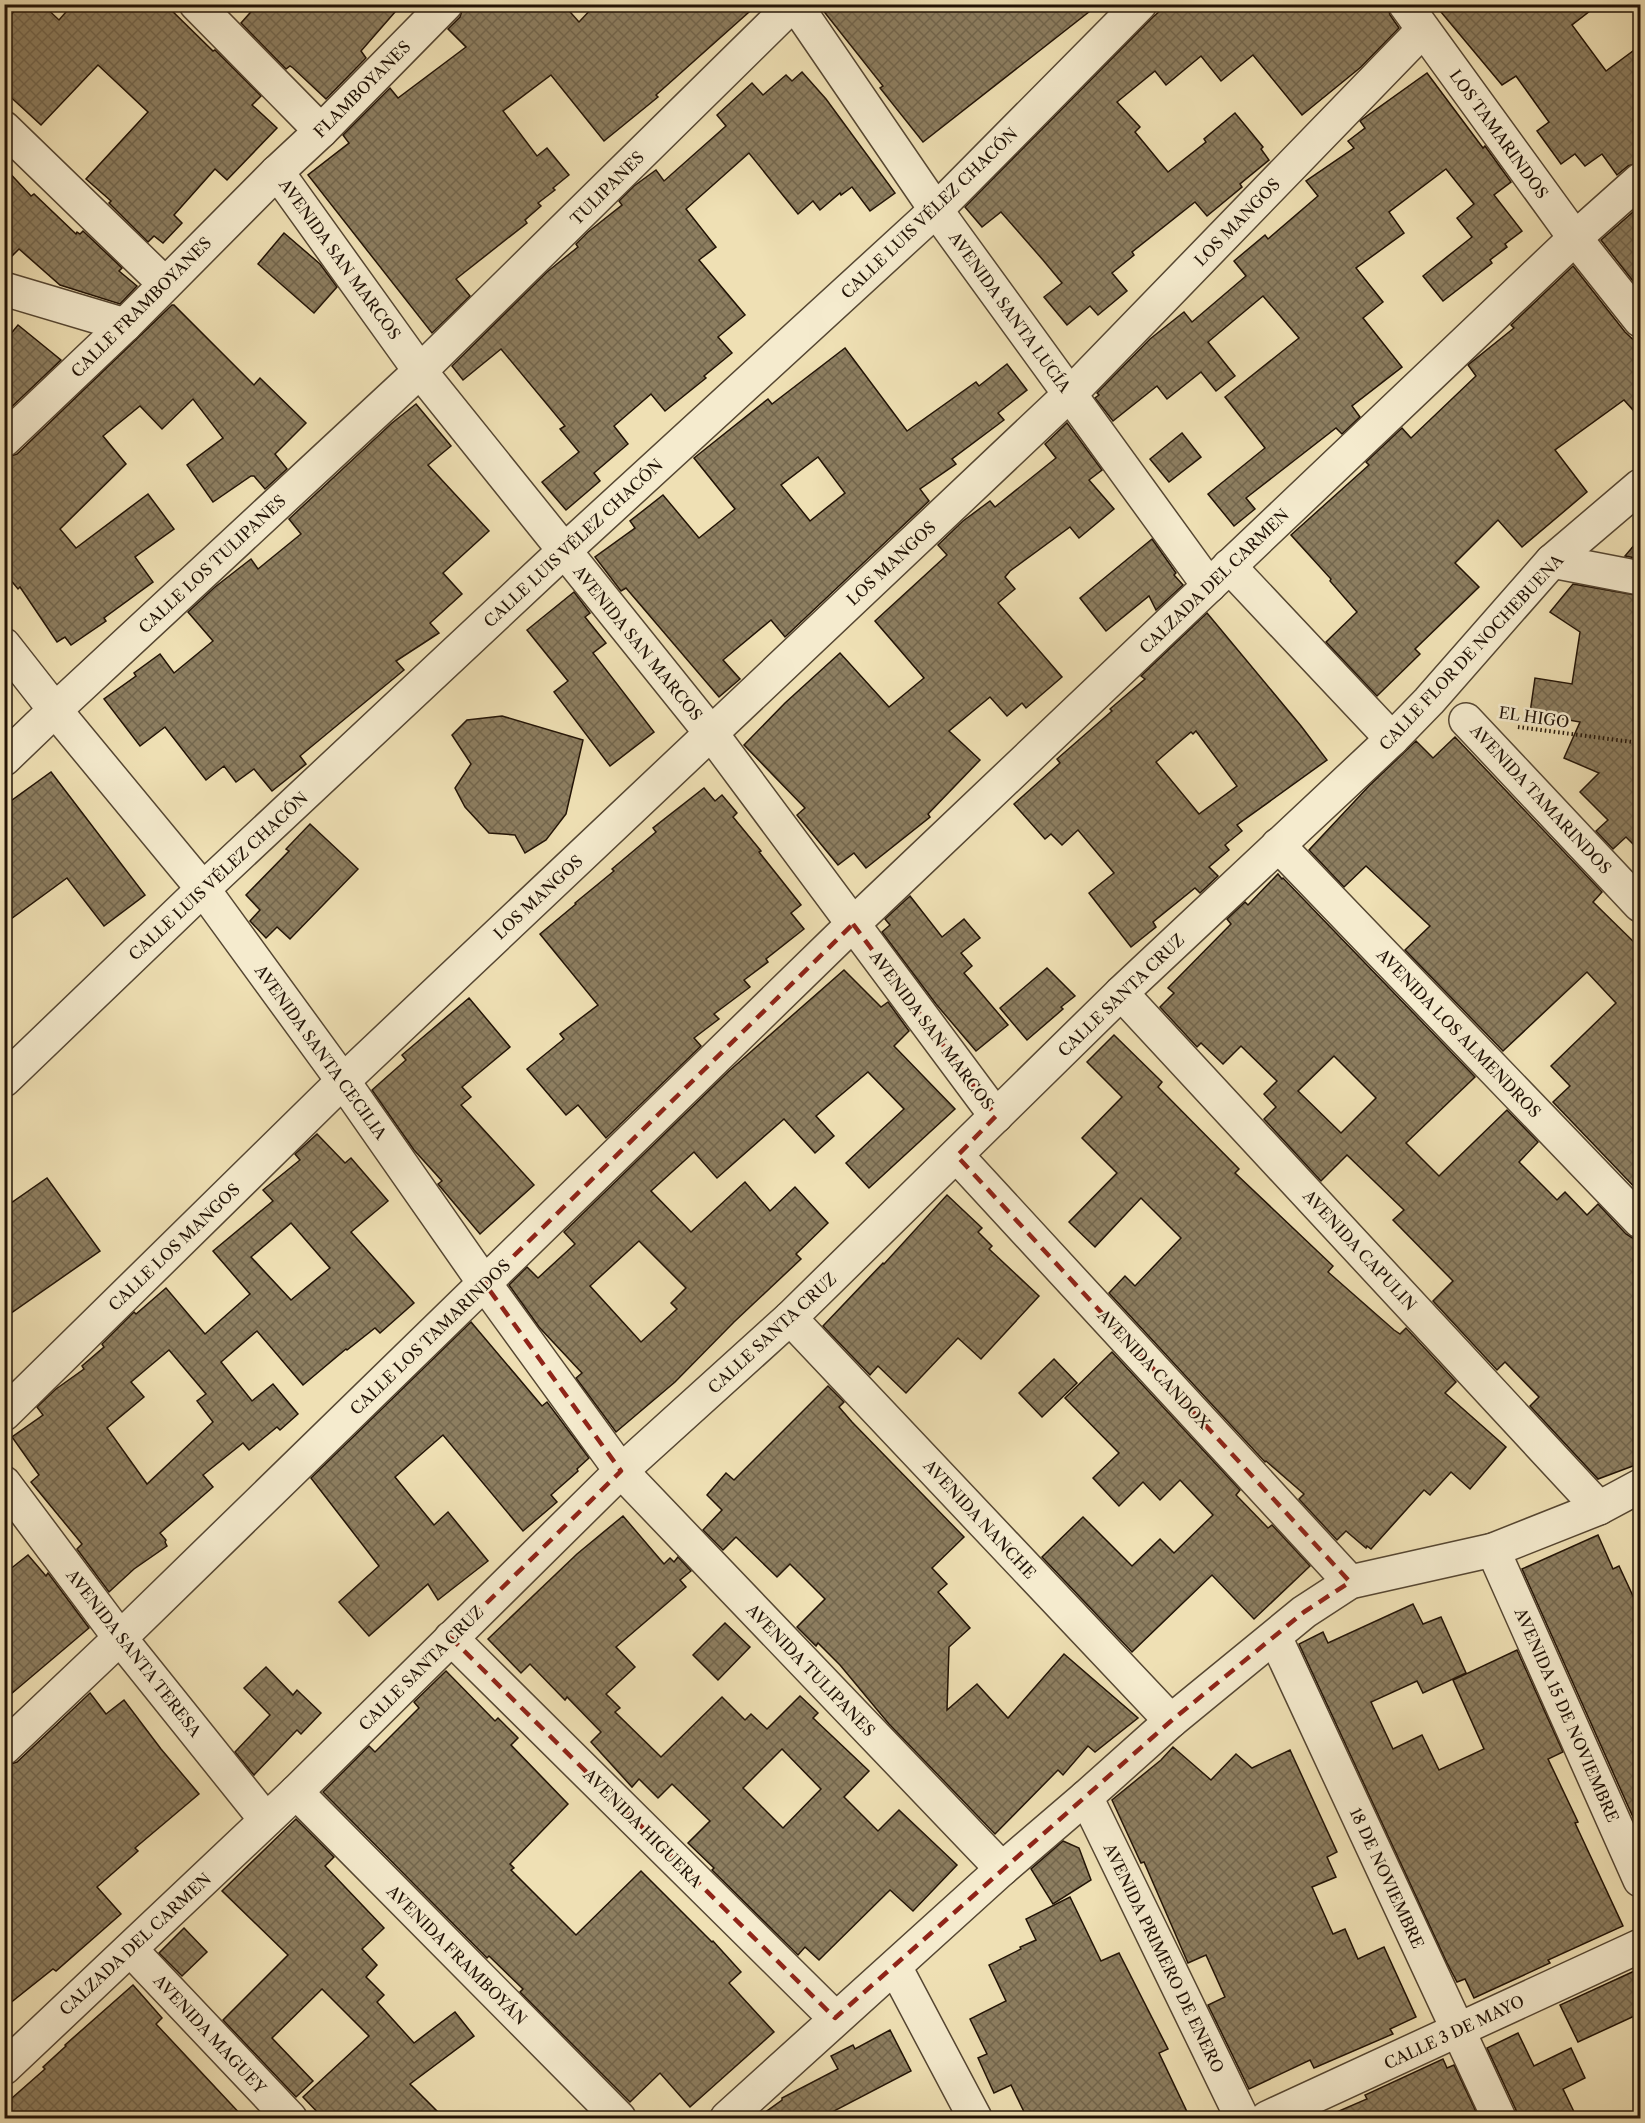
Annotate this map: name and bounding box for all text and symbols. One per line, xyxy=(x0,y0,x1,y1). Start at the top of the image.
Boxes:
street label: FLAMBOYANES xyxy=(310,37,414,141)
street label: LOS TAMARINDOS xyxy=(1445,66,1553,202)
street label: CALLE LUIS VÉLEZ CHACÓN xyxy=(837,123,1021,303)
street label: TULIPANES xyxy=(566,147,648,229)
street label: AVENIDA SAN MARCOS xyxy=(274,174,405,343)
street label: LOS MANGOS xyxy=(1190,174,1284,270)
street label: AVENIDA SANTA LUCÍA xyxy=(944,227,1076,397)
street label: CALLE FRAMBOYANES xyxy=(67,233,215,381)
street label: CALLE LUIS VÉLEZ CHACÓN xyxy=(479,455,667,631)
street label: CALLE LOS TULIPANES xyxy=(134,491,290,637)
street label: CALZADA DEL CARMEN xyxy=(1135,504,1293,658)
street label: LOS MANGOS xyxy=(842,517,940,609)
street label: CALLE FLOR DE NOCHEBUENA xyxy=(1375,549,1568,754)
street label: AVENIDA SAN MARCOS xyxy=(569,561,707,725)
street label: EL HIGO xyxy=(1497,702,1571,732)
street label: AVENIDA TAMARINDOS xyxy=(1466,719,1616,878)
street label: CALLE LUIS VÉLEZ CHACÓN xyxy=(124,788,312,964)
street label: LOS MANGOS xyxy=(489,851,587,943)
street label: CALLE SANTA CRUZ xyxy=(1054,929,1189,1061)
street label: AVENIDA LOS ALMENDROS xyxy=(1372,944,1545,1122)
street label: AVENIDA SAN MARCOS xyxy=(865,946,998,1113)
street label: AVENIDA SANTA CECILIA xyxy=(250,960,392,1144)
street label: CALLE LOS MANGOS xyxy=(104,1179,244,1315)
street label: AVENIDA CAPULIN xyxy=(1298,1185,1421,1314)
street label: CALLE LOS TAMARINDOS xyxy=(346,1255,514,1419)
street label: CALLE SANTA CRUZ xyxy=(704,1268,840,1398)
street label: AVENIDA CANDOX xyxy=(1093,1304,1215,1433)
street label: AVENIDA NANCHE xyxy=(919,1455,1040,1583)
street label: AVENIDA SANTA TERESA xyxy=(62,1564,206,1742)
street label: AVENIDA TULIPANES xyxy=(742,1599,879,1740)
street label: CALLE SANTA CRUZ xyxy=(354,1601,488,1735)
street label: AVENIDA 15 DE NOVIEMBRE xyxy=(1510,1604,1623,1825)
street label: AVENIDA HIGUERA xyxy=(579,1764,707,1892)
street label: 18 DE NOVIEMBRE xyxy=(1346,1804,1428,1952)
street label: AVENIDA PRIMERO DE ENERO xyxy=(1099,1839,1228,2076)
street label: CALZADA DEL CARMEN xyxy=(55,1869,215,2019)
street label: AVENIDA FRAMBOYÁN xyxy=(382,1880,531,2029)
street label: AVENIDA MAGUEY xyxy=(149,1970,271,2098)
street label: CALLE 3 DE MAYO xyxy=(1381,1991,1527,2073)

